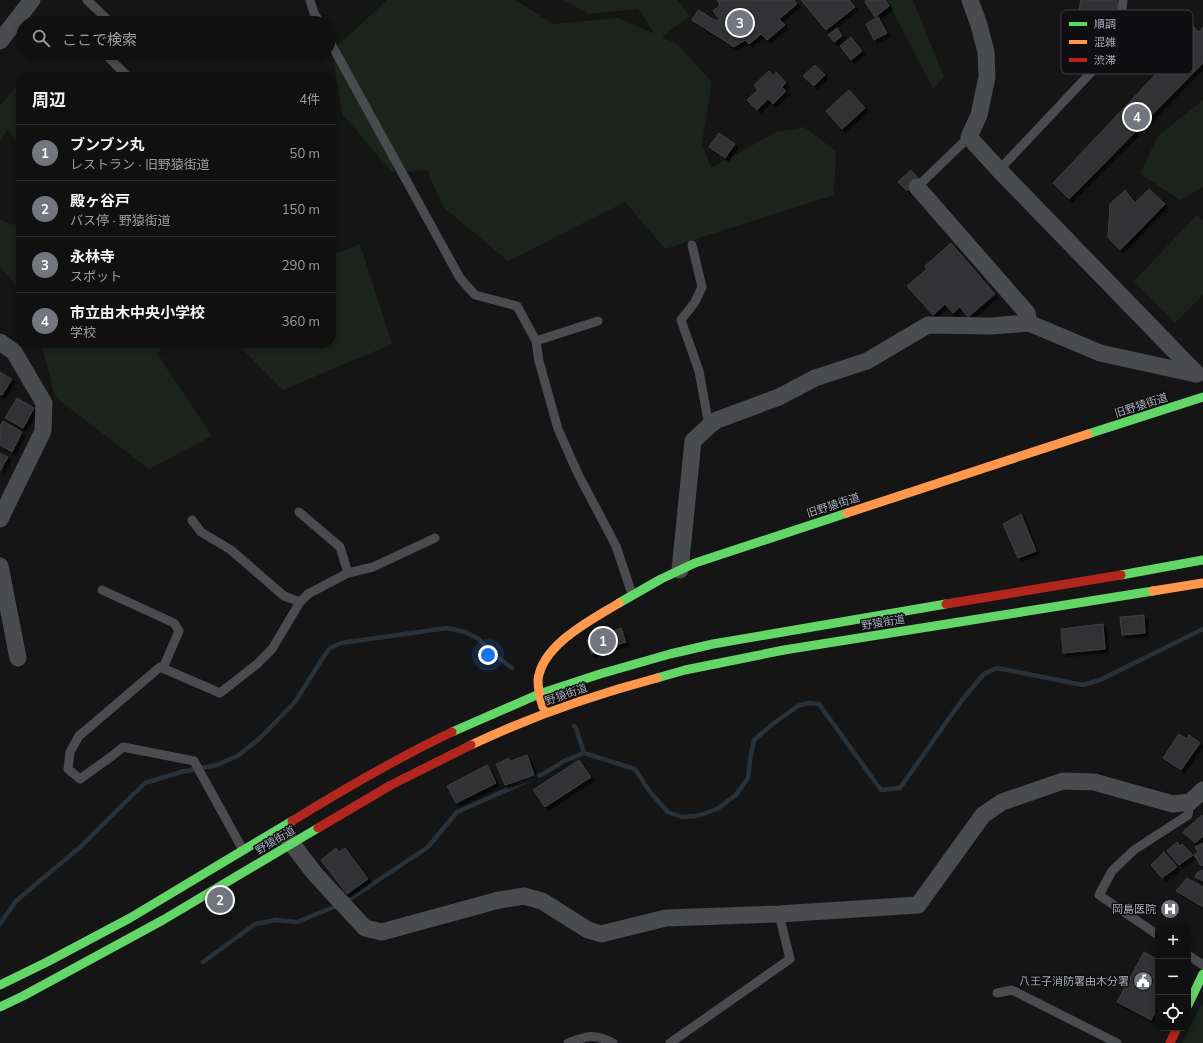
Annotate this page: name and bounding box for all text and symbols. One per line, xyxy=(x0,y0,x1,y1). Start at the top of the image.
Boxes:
pin: 3 xyxy=(727,8,753,38)
legend xyxy=(1061,10,1193,74)
search box xyxy=(16,16,336,60)
text: 順調 xyxy=(1094,17,1116,31)
icon: search xyxy=(30,27,52,49)
text: ここで検索 xyxy=(62,30,137,49)
text: 混雑 xyxy=(1094,35,1116,49)
text: 渋滞 xyxy=(1094,53,1116,67)
text: 周辺 xyxy=(32,89,66,110)
text: 4件 xyxy=(299,91,320,107)
pin: 4 xyxy=(1124,102,1150,132)
text: ブンブン丸 xyxy=(70,135,145,154)
text: 1 xyxy=(41,145,49,161)
text: 50 m xyxy=(290,145,320,161)
text: レストラン · 旧野猿街道 xyxy=(70,156,210,172)
text: 殿ヶ谷戸 xyxy=(70,191,130,210)
text: 2 xyxy=(41,201,49,217)
text: 150 m xyxy=(282,201,320,217)
text: バス停 · 野猿街道 xyxy=(70,212,171,228)
text: 永林寺 xyxy=(70,247,115,266)
text: 3 xyxy=(41,257,49,273)
text: 290 m xyxy=(282,257,320,273)
text: スポット xyxy=(70,268,122,284)
text: 市立由木中央小学校 xyxy=(70,303,205,322)
text: 4 xyxy=(41,313,49,329)
text: 360 m xyxy=(282,313,320,329)
text: 学校 xyxy=(70,324,96,340)
street label: 旧野猿街道 xyxy=(1113,390,1169,420)
street label: 旧野猿街道 xyxy=(805,490,861,520)
street label: 野猿街道 xyxy=(860,612,906,632)
pin: 1 xyxy=(590,626,616,656)
your location xyxy=(478,645,498,665)
street label: 野猿街道 xyxy=(543,680,589,708)
street label: 野猿街道 xyxy=(253,823,297,857)
pin: 2 xyxy=(207,885,233,915)
hospital icon: 岡島医院 xyxy=(1159,898,1181,920)
place label: 岡島医院 xyxy=(1112,902,1156,916)
map controls xyxy=(1155,923,1191,1031)
button: + xyxy=(1155,923,1191,959)
button: − xyxy=(1155,959,1191,995)
public building icon: 八王子消防署由木分署 xyxy=(1132,970,1154,992)
place label: 八王子消防署由木分署 xyxy=(1019,974,1129,988)
button: locate xyxy=(1155,995,1191,1031)

